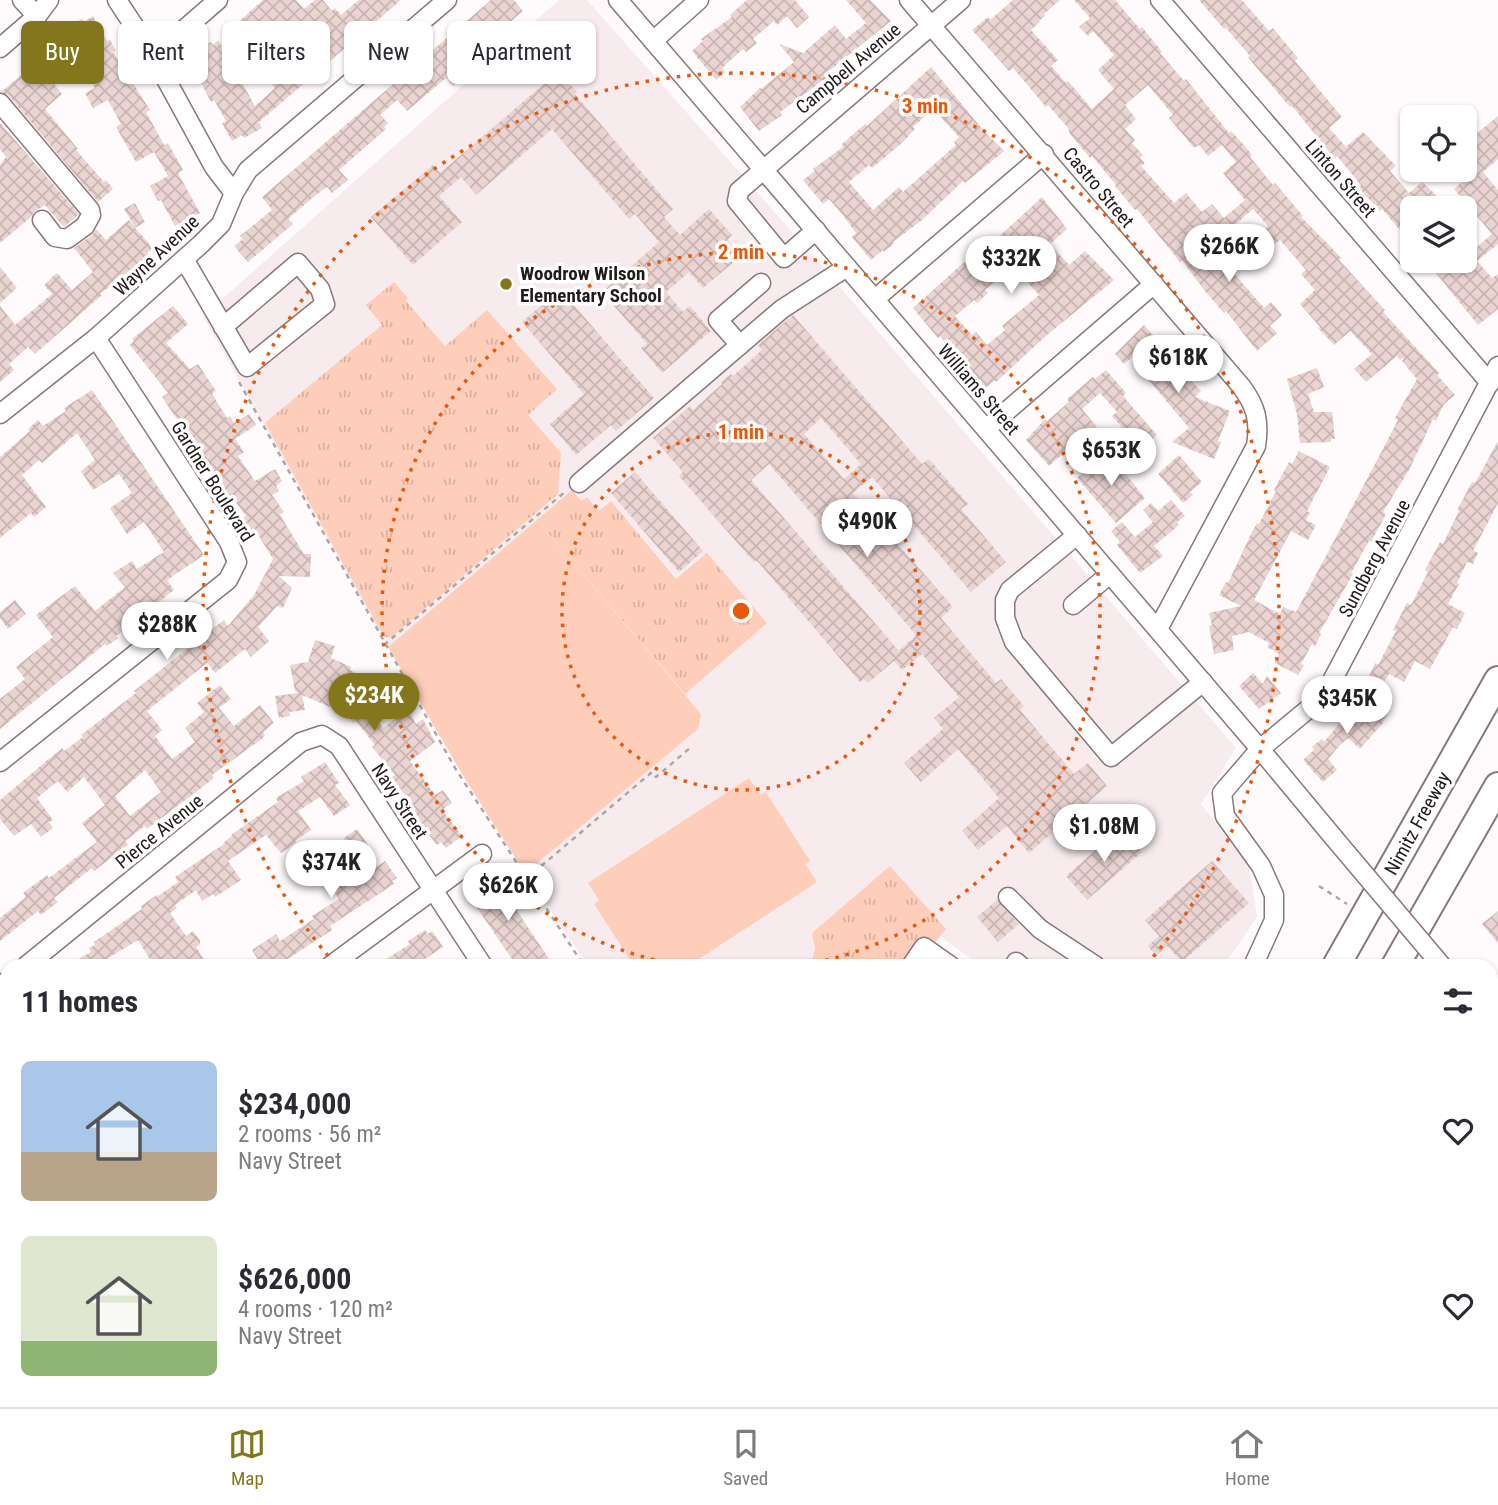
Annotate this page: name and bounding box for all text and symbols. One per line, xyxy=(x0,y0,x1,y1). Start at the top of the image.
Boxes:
street label: Campbell Avenue xyxy=(791,18,905,119)
chip: Buy xyxy=(21,21,104,84)
chip: Rent xyxy=(118,21,208,84)
chip: Filters xyxy=(222,21,330,84)
chip: New xyxy=(344,21,433,84)
chip: Apartment xyxy=(447,21,596,84)
text: 3 min xyxy=(902,94,948,118)
map controls xyxy=(1400,105,1477,273)
button: locate xyxy=(1400,105,1477,182)
street label: Linton Street xyxy=(1301,135,1381,222)
street label: Castro Street xyxy=(1058,142,1139,232)
button: layers xyxy=(1400,196,1477,273)
street label: Wayne Avenue xyxy=(109,210,204,301)
pin: $266K xyxy=(1180,224,1278,284)
text: $266K xyxy=(1199,233,1259,260)
pin: $332K xyxy=(962,236,1060,296)
text: 2 min xyxy=(718,240,764,264)
text: $332K xyxy=(981,245,1041,272)
place label: Woodrow Wilson Elementary School xyxy=(520,262,662,307)
marker: Woodrow Wilson Elementary School xyxy=(498,276,514,292)
pin: $618K xyxy=(1129,336,1227,395)
street label: Williams Street xyxy=(933,339,1024,439)
text: $618K xyxy=(1148,344,1208,371)
street label: Gardner Boulevard xyxy=(166,417,259,546)
text: 1 min xyxy=(718,420,764,444)
pin: $653K xyxy=(1062,428,1160,488)
text: $653K xyxy=(1081,437,1141,464)
street label: Sundberg Avenue xyxy=(1334,495,1415,621)
pin: $490K xyxy=(818,500,916,559)
text: $490K xyxy=(837,508,897,535)
centre of rings xyxy=(729,599,753,623)
pin: $288K xyxy=(118,602,216,662)
text: $288K xyxy=(137,611,197,638)
pin: $234K xyxy=(325,674,423,733)
pin: $345K xyxy=(1298,676,1396,736)
text: $234K xyxy=(344,682,404,709)
text: $345K xyxy=(1317,685,1377,712)
street label: Navy Street xyxy=(367,759,433,843)
street label: Nimitz Freeway xyxy=(1380,767,1455,879)
street label: Pierce Avenue xyxy=(111,789,208,874)
pin: $1.08M xyxy=(1047,804,1161,864)
text: $1.08M xyxy=(1069,813,1139,840)
pin: $374K xyxy=(282,841,380,900)
text: $374K xyxy=(301,849,361,876)
pin: $626K xyxy=(459,864,557,923)
text: $626K xyxy=(478,872,538,899)
icon: filters xyxy=(1439,982,1477,1020)
text: 11 homes xyxy=(21,984,138,1019)
text: $234,000 xyxy=(238,1086,351,1121)
icon: home xyxy=(77,1089,161,1173)
icon: heart xyxy=(1439,1112,1477,1150)
text: 2 rooms · 56 m² xyxy=(238,1121,381,1148)
text: Navy Street xyxy=(238,1148,342,1175)
text: $626,000 xyxy=(238,1261,351,1296)
icon: home xyxy=(77,1264,161,1348)
icon: heart xyxy=(1439,1287,1477,1325)
text: 4 rooms · 120 m² xyxy=(238,1296,393,1323)
text: Navy Street xyxy=(238,1323,342,1350)
tab: Map xyxy=(228,1425,266,1490)
tab: Saved xyxy=(723,1425,768,1490)
tab: Home xyxy=(1225,1425,1270,1490)

